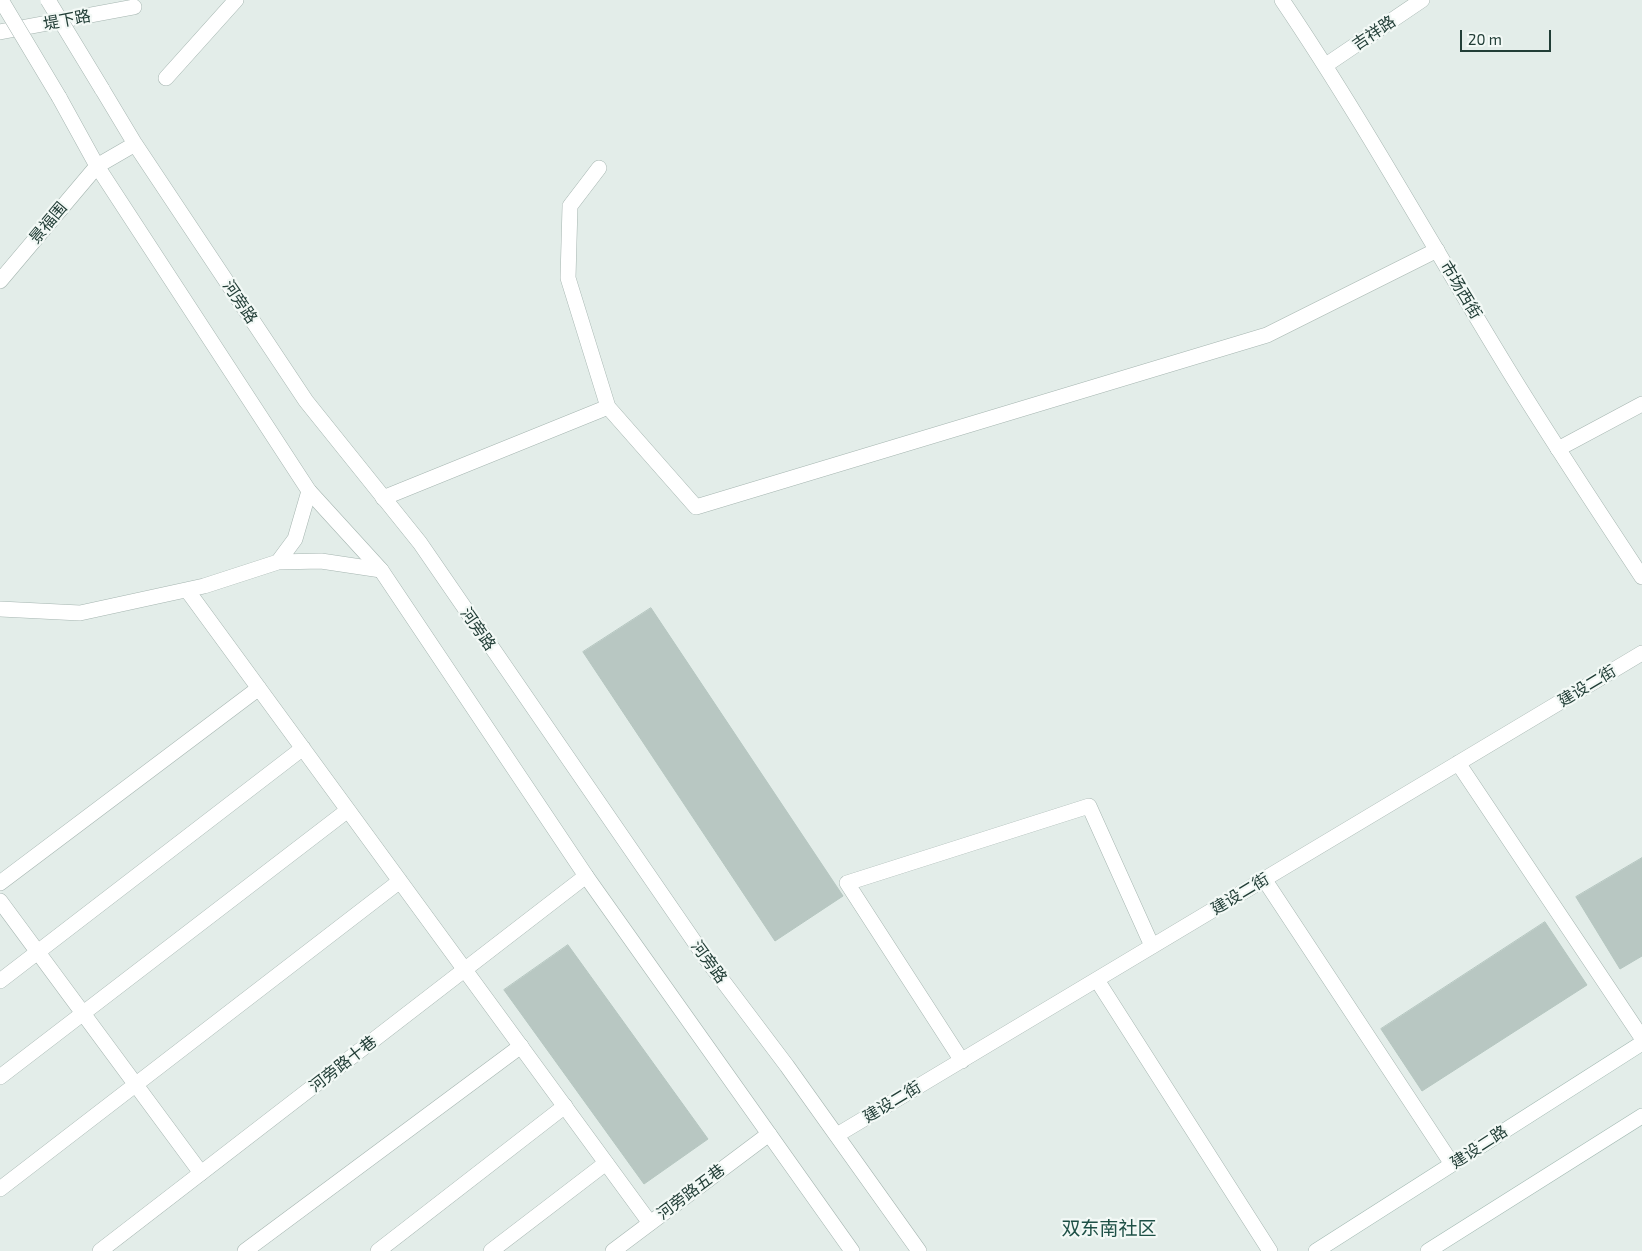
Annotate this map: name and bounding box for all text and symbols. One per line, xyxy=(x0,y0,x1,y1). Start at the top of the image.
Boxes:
street label: 堤下路 xyxy=(42,6,92,34)
street label: 吉祥路 xyxy=(1349,12,1399,54)
scale bar xyxy=(1462,20,1553,52)
text: 20 m xyxy=(1468,30,1502,48)
street label: 景福围 xyxy=(25,198,71,248)
street label: 市场西街 xyxy=(1436,258,1486,322)
street label: 河旁路 xyxy=(219,277,261,327)
street label: 河旁路 xyxy=(456,604,500,654)
street label: 建设二街 xyxy=(1555,661,1619,711)
street label: 建设二街 xyxy=(1208,869,1272,919)
street label: 河旁路 xyxy=(687,937,731,987)
street label: 河旁路十巷 xyxy=(306,1032,380,1096)
street label: 建设二街 xyxy=(860,1077,924,1127)
street label: 建设二路 xyxy=(1447,1122,1511,1172)
street label: 河旁路五巷 xyxy=(653,1160,729,1224)
district label: 双东南社区 xyxy=(1062,1218,1156,1240)

